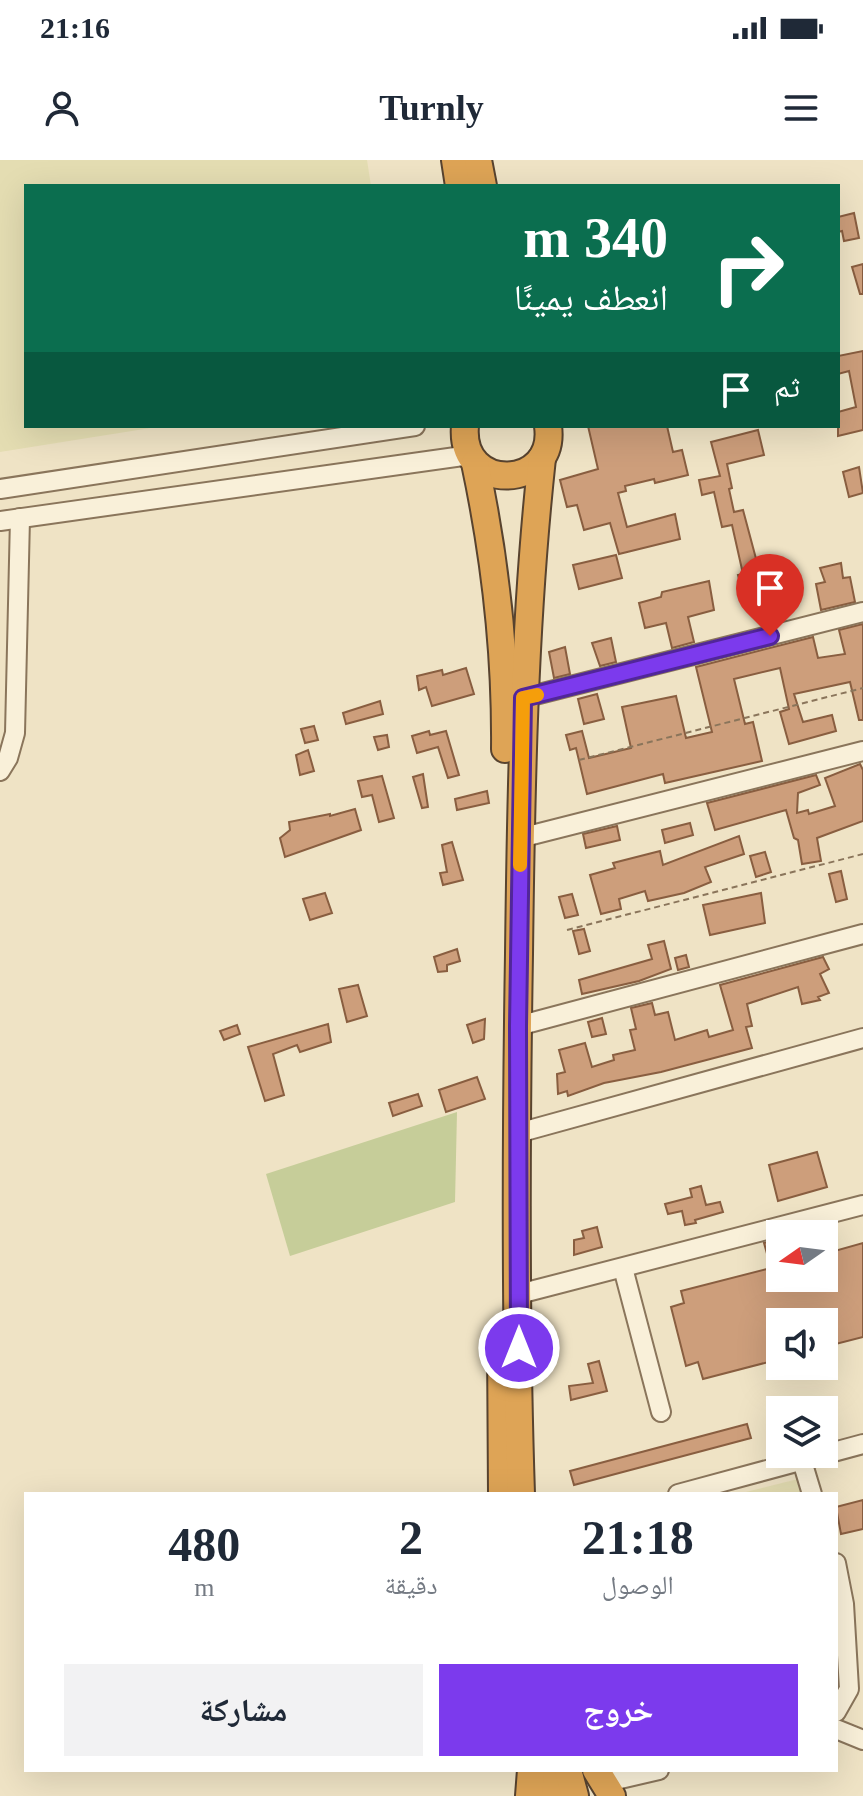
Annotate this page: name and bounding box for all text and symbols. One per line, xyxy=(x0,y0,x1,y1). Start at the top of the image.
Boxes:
text: 21:16 xyxy=(40,11,110,44)
icon: person xyxy=(40,86,84,130)
icon: menu xyxy=(779,86,823,130)
text: Turnly xyxy=(379,88,484,128)
text: 340 m xyxy=(523,207,668,269)
icon: right xyxy=(696,216,800,320)
text: انعطف يمينًا xyxy=(514,278,668,318)
icon: arrive xyxy=(714,368,758,412)
text: ثم xyxy=(774,370,800,403)
pin xyxy=(736,554,804,636)
icon: arrive xyxy=(748,566,792,610)
north arrow xyxy=(766,1220,838,1292)
map controls xyxy=(766,1220,838,1468)
position arrow xyxy=(477,1306,561,1390)
button: sound xyxy=(766,1308,838,1380)
button: layers xyxy=(766,1396,838,1468)
text: 2 xyxy=(399,1511,423,1564)
text: 21:18 xyxy=(582,1511,694,1564)
text: 480 xyxy=(168,1518,240,1571)
text: دقيقة xyxy=(385,1571,437,1600)
text: الوصول xyxy=(602,1571,674,1600)
text: m xyxy=(194,1573,214,1602)
button: مشاركة xyxy=(64,1664,423,1756)
button: خروج xyxy=(439,1664,798,1756)

